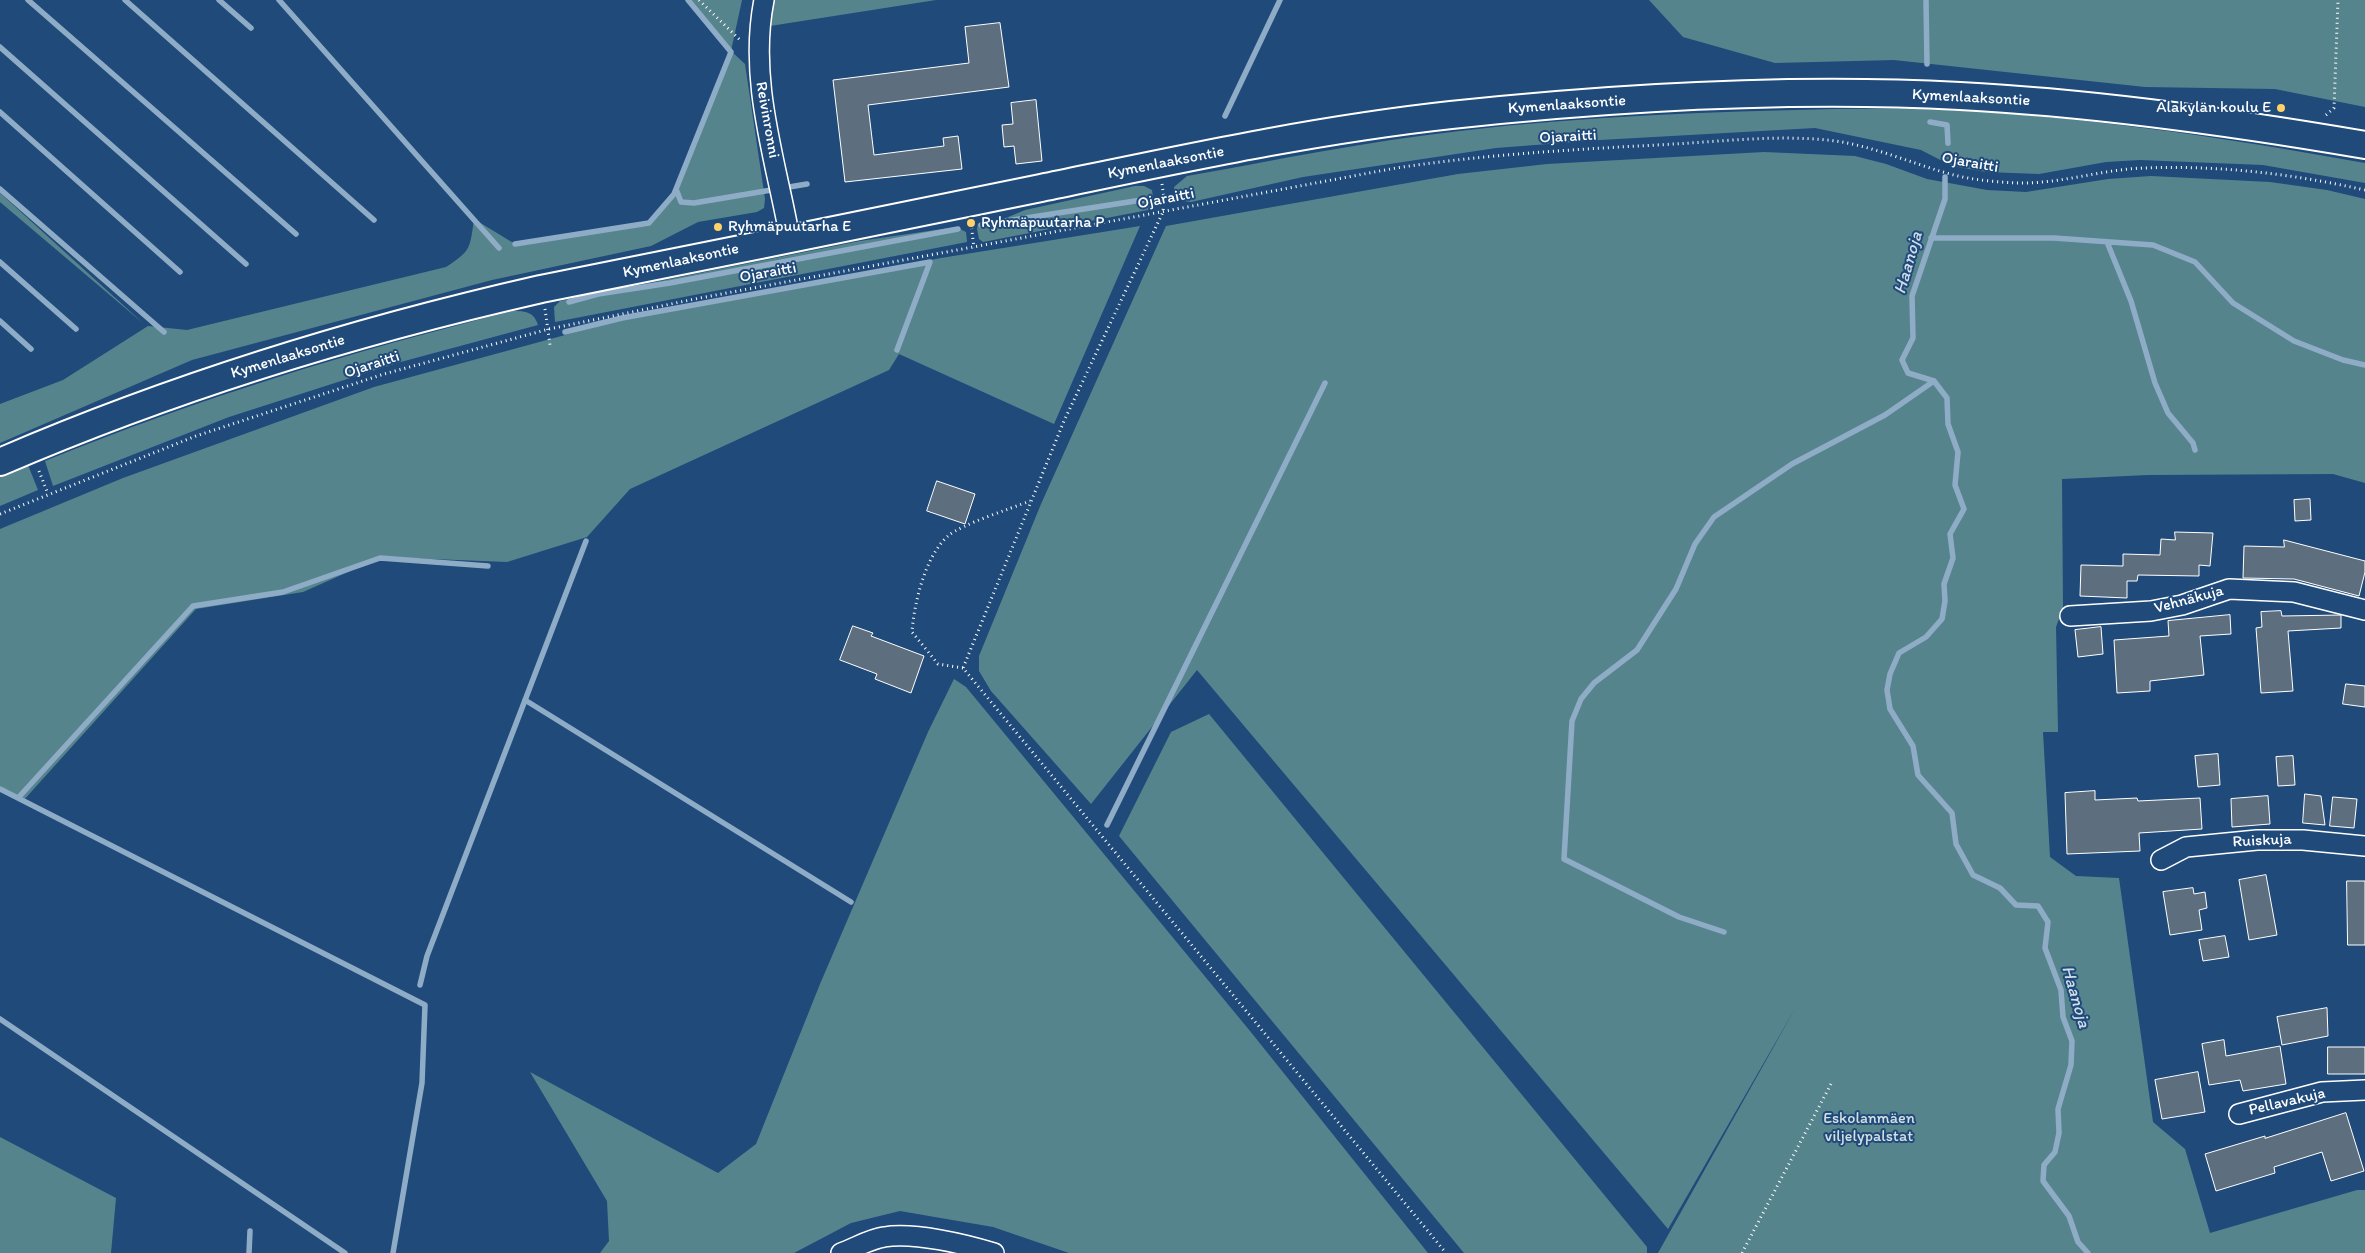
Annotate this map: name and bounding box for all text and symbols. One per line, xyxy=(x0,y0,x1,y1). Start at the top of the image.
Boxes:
street label: Reivinronni xyxy=(751,80,783,160)
street label: Kymenlaaksontie xyxy=(1911,85,2031,111)
street label: Kymenlaaksontie xyxy=(1507,91,1627,119)
place label: Alakylän koulu E xyxy=(2156,98,2271,118)
marker: Alakylän koulu E xyxy=(2275,102,2287,114)
street label: Ojaraitti xyxy=(1539,126,1597,148)
street label: Kymenlaaksontie xyxy=(1106,142,1226,184)
street label: Ojaraitti xyxy=(1940,149,2000,177)
street label: Ojaraitti xyxy=(1136,184,1196,214)
place label: Ryhmäpuutarha P xyxy=(981,213,1104,233)
place label: Ryhmäpuutarha E xyxy=(728,217,851,237)
marker: Ryhmäpuutarha P xyxy=(965,217,977,229)
marker: Ryhmäpuutarha E xyxy=(712,221,724,233)
water label: Haanoja xyxy=(1890,229,1928,297)
street label: Kymenlaaksontie xyxy=(621,239,741,283)
street label: Ojaraitti xyxy=(738,259,798,287)
street label: Kymenlaaksontie xyxy=(229,331,347,383)
street label: Ojaraitti xyxy=(342,347,402,383)
street label: Vehnäkuja xyxy=(2152,582,2226,618)
street label: Ruiskuja xyxy=(2232,830,2292,852)
water label: Haanoja xyxy=(2056,963,2094,1031)
street label: Pellavakuja xyxy=(2247,1084,2327,1120)
park label: Eskolanmäen viljelypalstat xyxy=(1823,1109,1915,1147)

